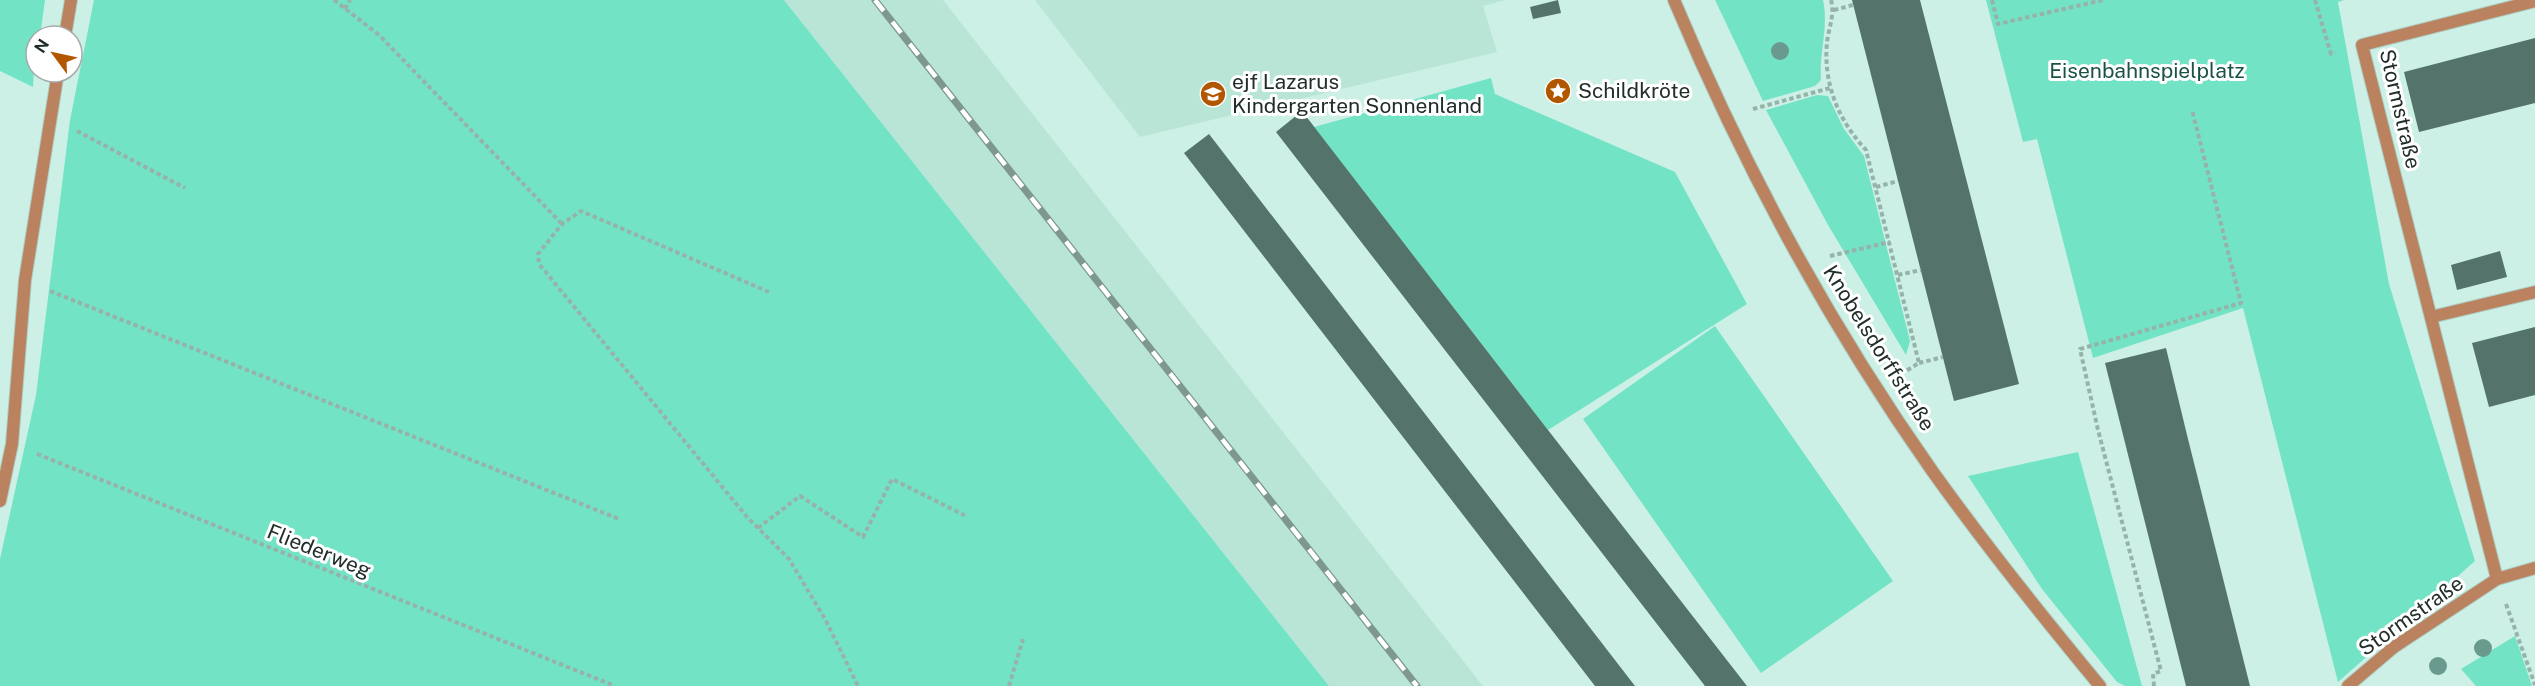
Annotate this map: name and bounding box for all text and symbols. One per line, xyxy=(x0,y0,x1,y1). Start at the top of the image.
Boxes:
north arrow xyxy=(24,24,84,84)
text: N xyxy=(30,36,53,57)
street label: Stormstraße xyxy=(2375,47,2426,171)
park label: Eisenbahnspielplatz xyxy=(2049,58,2245,83)
place label: ejf Lazarus Kindergarten Sonnenland xyxy=(1232,69,1482,118)
place icon: Schildkröte xyxy=(1543,76,1573,106)
place label: Schildkröte xyxy=(1578,78,1690,103)
school or university icon: ejf Lazarus Kindergarten Sonnenland xyxy=(1198,79,1228,109)
street label: Knobelsdorffstraße xyxy=(1818,260,1940,435)
street label: Fliederweg xyxy=(264,518,375,583)
street label: Stormstraße xyxy=(2354,570,2468,661)

